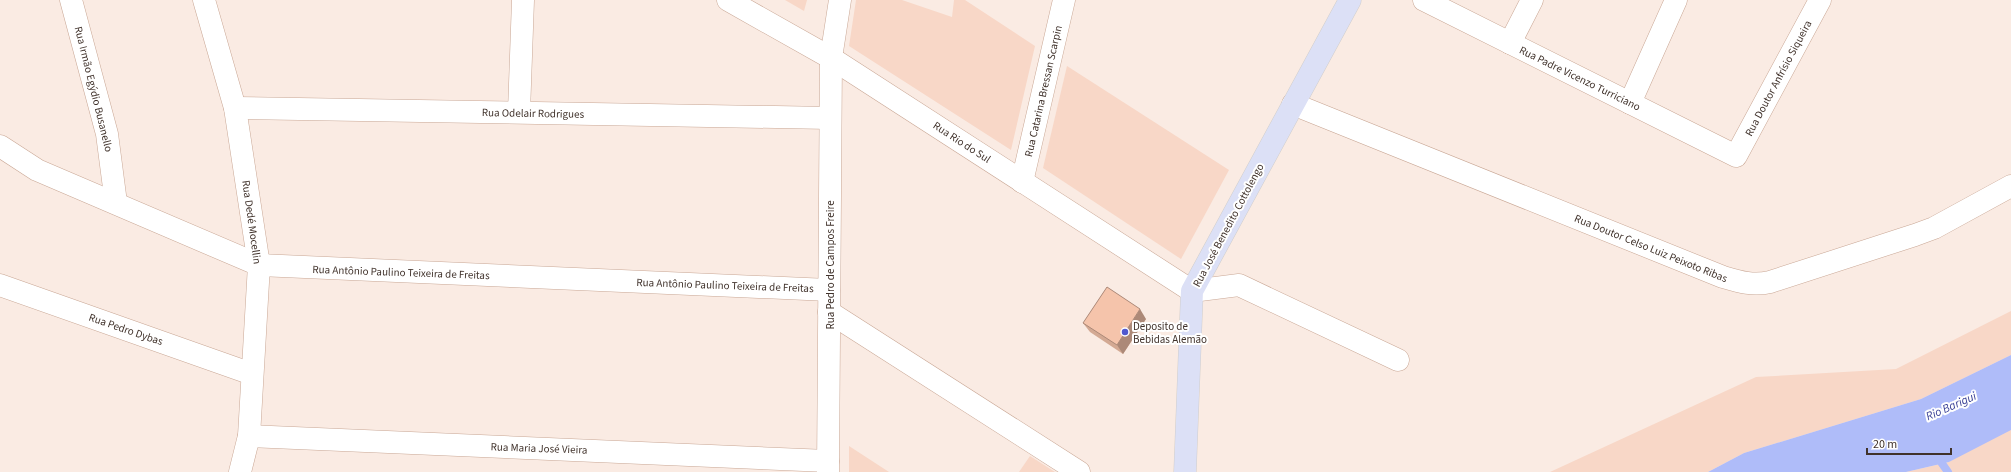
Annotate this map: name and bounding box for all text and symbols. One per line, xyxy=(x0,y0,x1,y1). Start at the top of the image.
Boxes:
street label: Rua Doutor Anfrísio Siqueira xyxy=(1741,18,1815,139)
street label: Rua Catarina Bressan Scarpin xyxy=(1021,24,1066,158)
street label: Rua Irmão Egýdio Busanello xyxy=(71,25,116,153)
street label: Rua Padre Vicenzo Turriciano xyxy=(1517,43,1643,114)
street label: Rua Odelair Rodrigues xyxy=(482,105,585,122)
street label: Rua Rio do Sul xyxy=(930,118,994,167)
street label: Rua José Benedito Cottolengo xyxy=(1189,161,1268,290)
street label: Rua Dedé Mocellin xyxy=(238,179,265,265)
street label: Rua Pedro de Campos Freire xyxy=(823,200,838,330)
street label: Rua Doutor Celso Luiz Peixoto Ribas xyxy=(1572,211,1730,286)
street label: Rua Antônio Paulino Teixeira de Freitas xyxy=(312,262,490,283)
street label: Rua Antônio Paulino Teixeira de Freitas xyxy=(636,275,814,296)
street label: Rua Pedro Dybas xyxy=(87,310,165,349)
place label: Deposito de Bebidas Alemão xyxy=(1133,319,1207,347)
marker: Deposito de Bebidas Alemão xyxy=(1120,327,1130,337)
water label: Rio Barigui xyxy=(1923,388,1979,425)
scale bar xyxy=(1867,430,1951,456)
text: 20 m xyxy=(1873,436,1897,453)
street label: Rua Maria José Vieira xyxy=(490,439,588,458)

